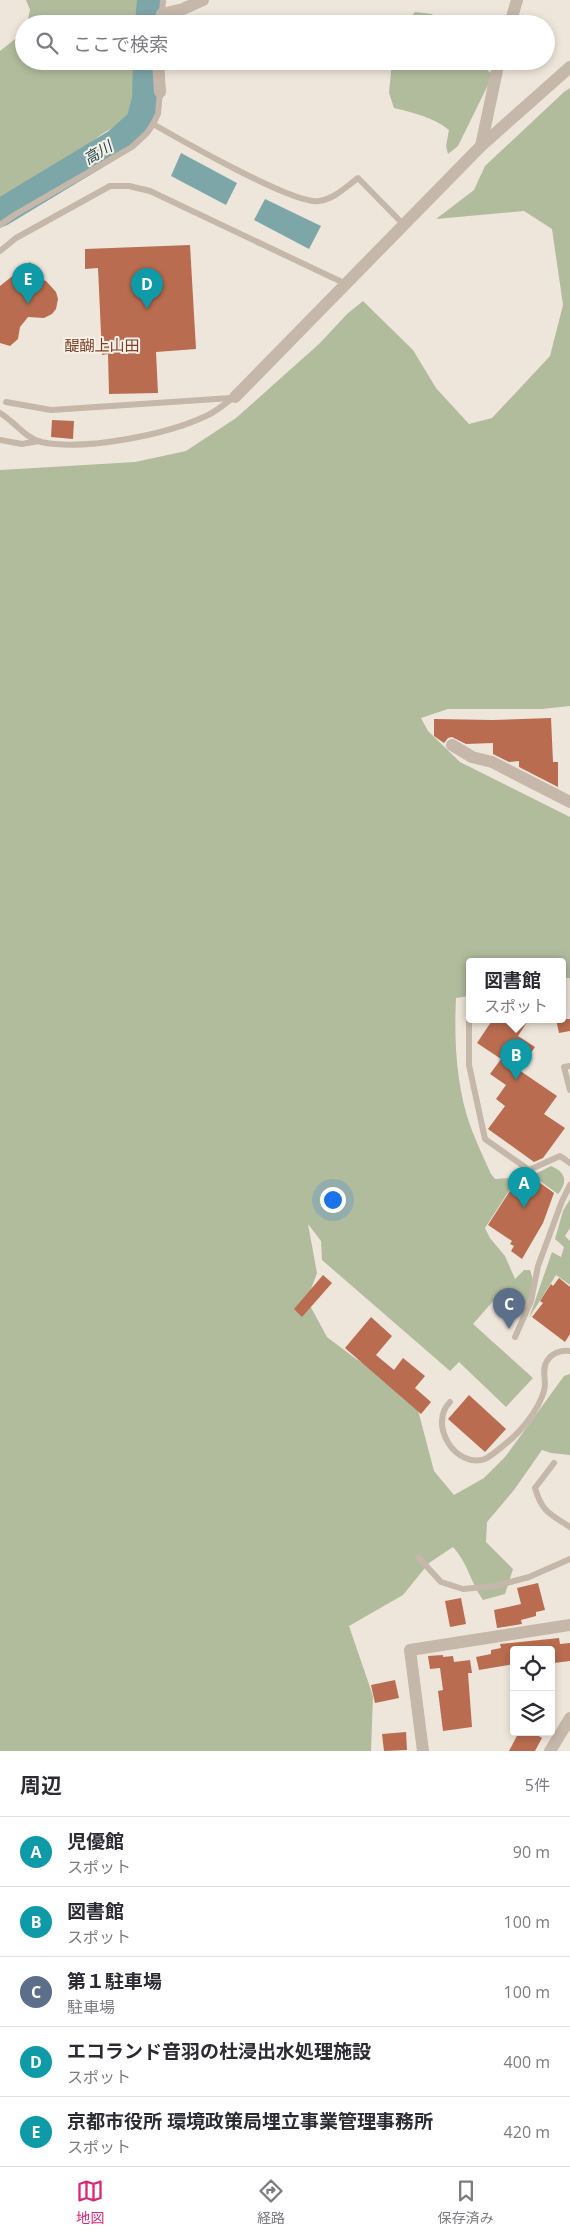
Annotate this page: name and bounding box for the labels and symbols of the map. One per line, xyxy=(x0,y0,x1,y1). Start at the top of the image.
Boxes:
water label: 高川 xyxy=(79,135,117,168)
pin: E xyxy=(12,263,44,304)
pin: D xyxy=(131,268,163,309)
district label: 醍醐上山田 xyxy=(64,335,140,355)
pin: B xyxy=(500,1039,532,1080)
pin: A xyxy=(508,1167,540,1208)
your location xyxy=(320,1187,346,1213)
pin: C xyxy=(493,1288,525,1329)

